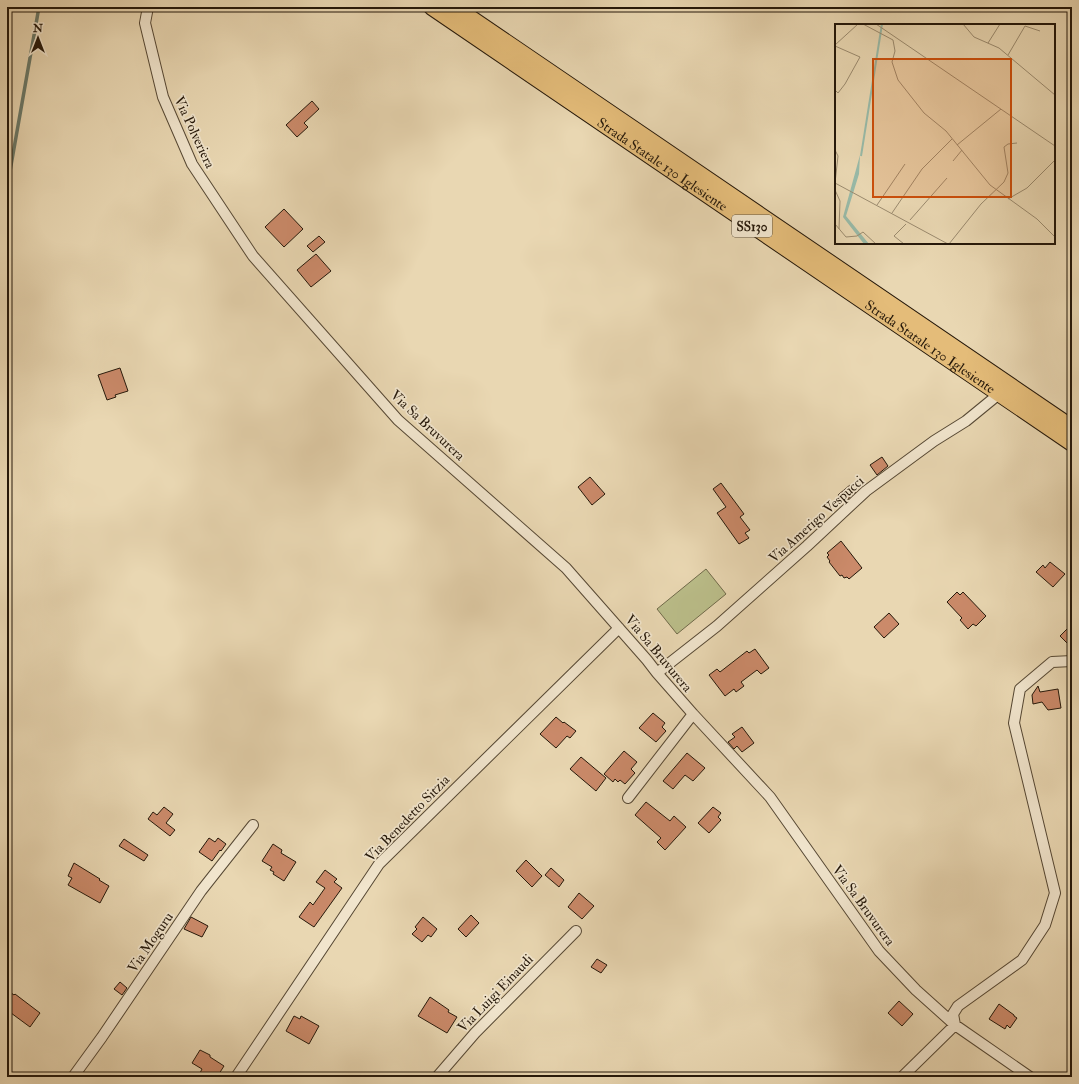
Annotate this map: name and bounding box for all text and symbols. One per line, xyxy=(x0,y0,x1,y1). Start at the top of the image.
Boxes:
north arrow xyxy=(18,18,58,58)
text: N xyxy=(32,22,44,35)
inset map xyxy=(835,24,1055,244)
street label: Via Polveriera xyxy=(170,93,219,171)
street label: Strada Statale 130 Iglesiente xyxy=(594,114,731,215)
road number: SS130 xyxy=(732,215,772,237)
street label: Strada Statale 130 Iglesiente xyxy=(862,297,999,397)
street label: Via Sa Bruvurera xyxy=(387,387,469,464)
street label: Via Amerigo Vespucci xyxy=(765,472,868,567)
street label: Via Sa Bruvurera xyxy=(621,611,696,696)
street label: Via Benedetto Sitzia xyxy=(362,771,453,865)
street label: Via Sa Bruvurera xyxy=(829,862,899,949)
street label: Via Moguru xyxy=(124,909,177,976)
street label: Via Luigi Einaudi xyxy=(454,951,537,1036)

